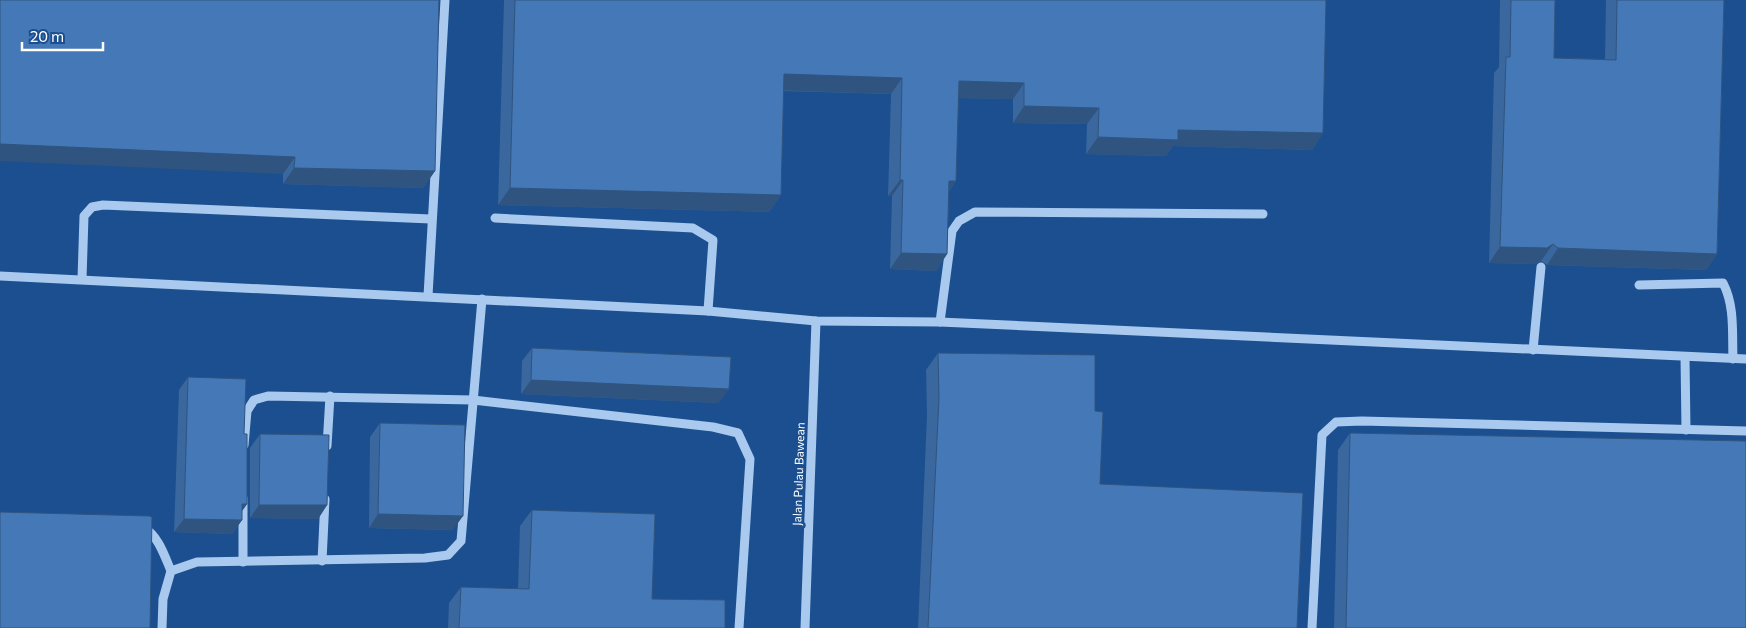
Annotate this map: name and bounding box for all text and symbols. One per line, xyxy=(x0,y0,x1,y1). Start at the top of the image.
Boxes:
scale bar xyxy=(22,20,104,52)
text: 20 m xyxy=(30,27,64,45)
street label: Jalan Pulau Bawean xyxy=(789,422,808,526)

